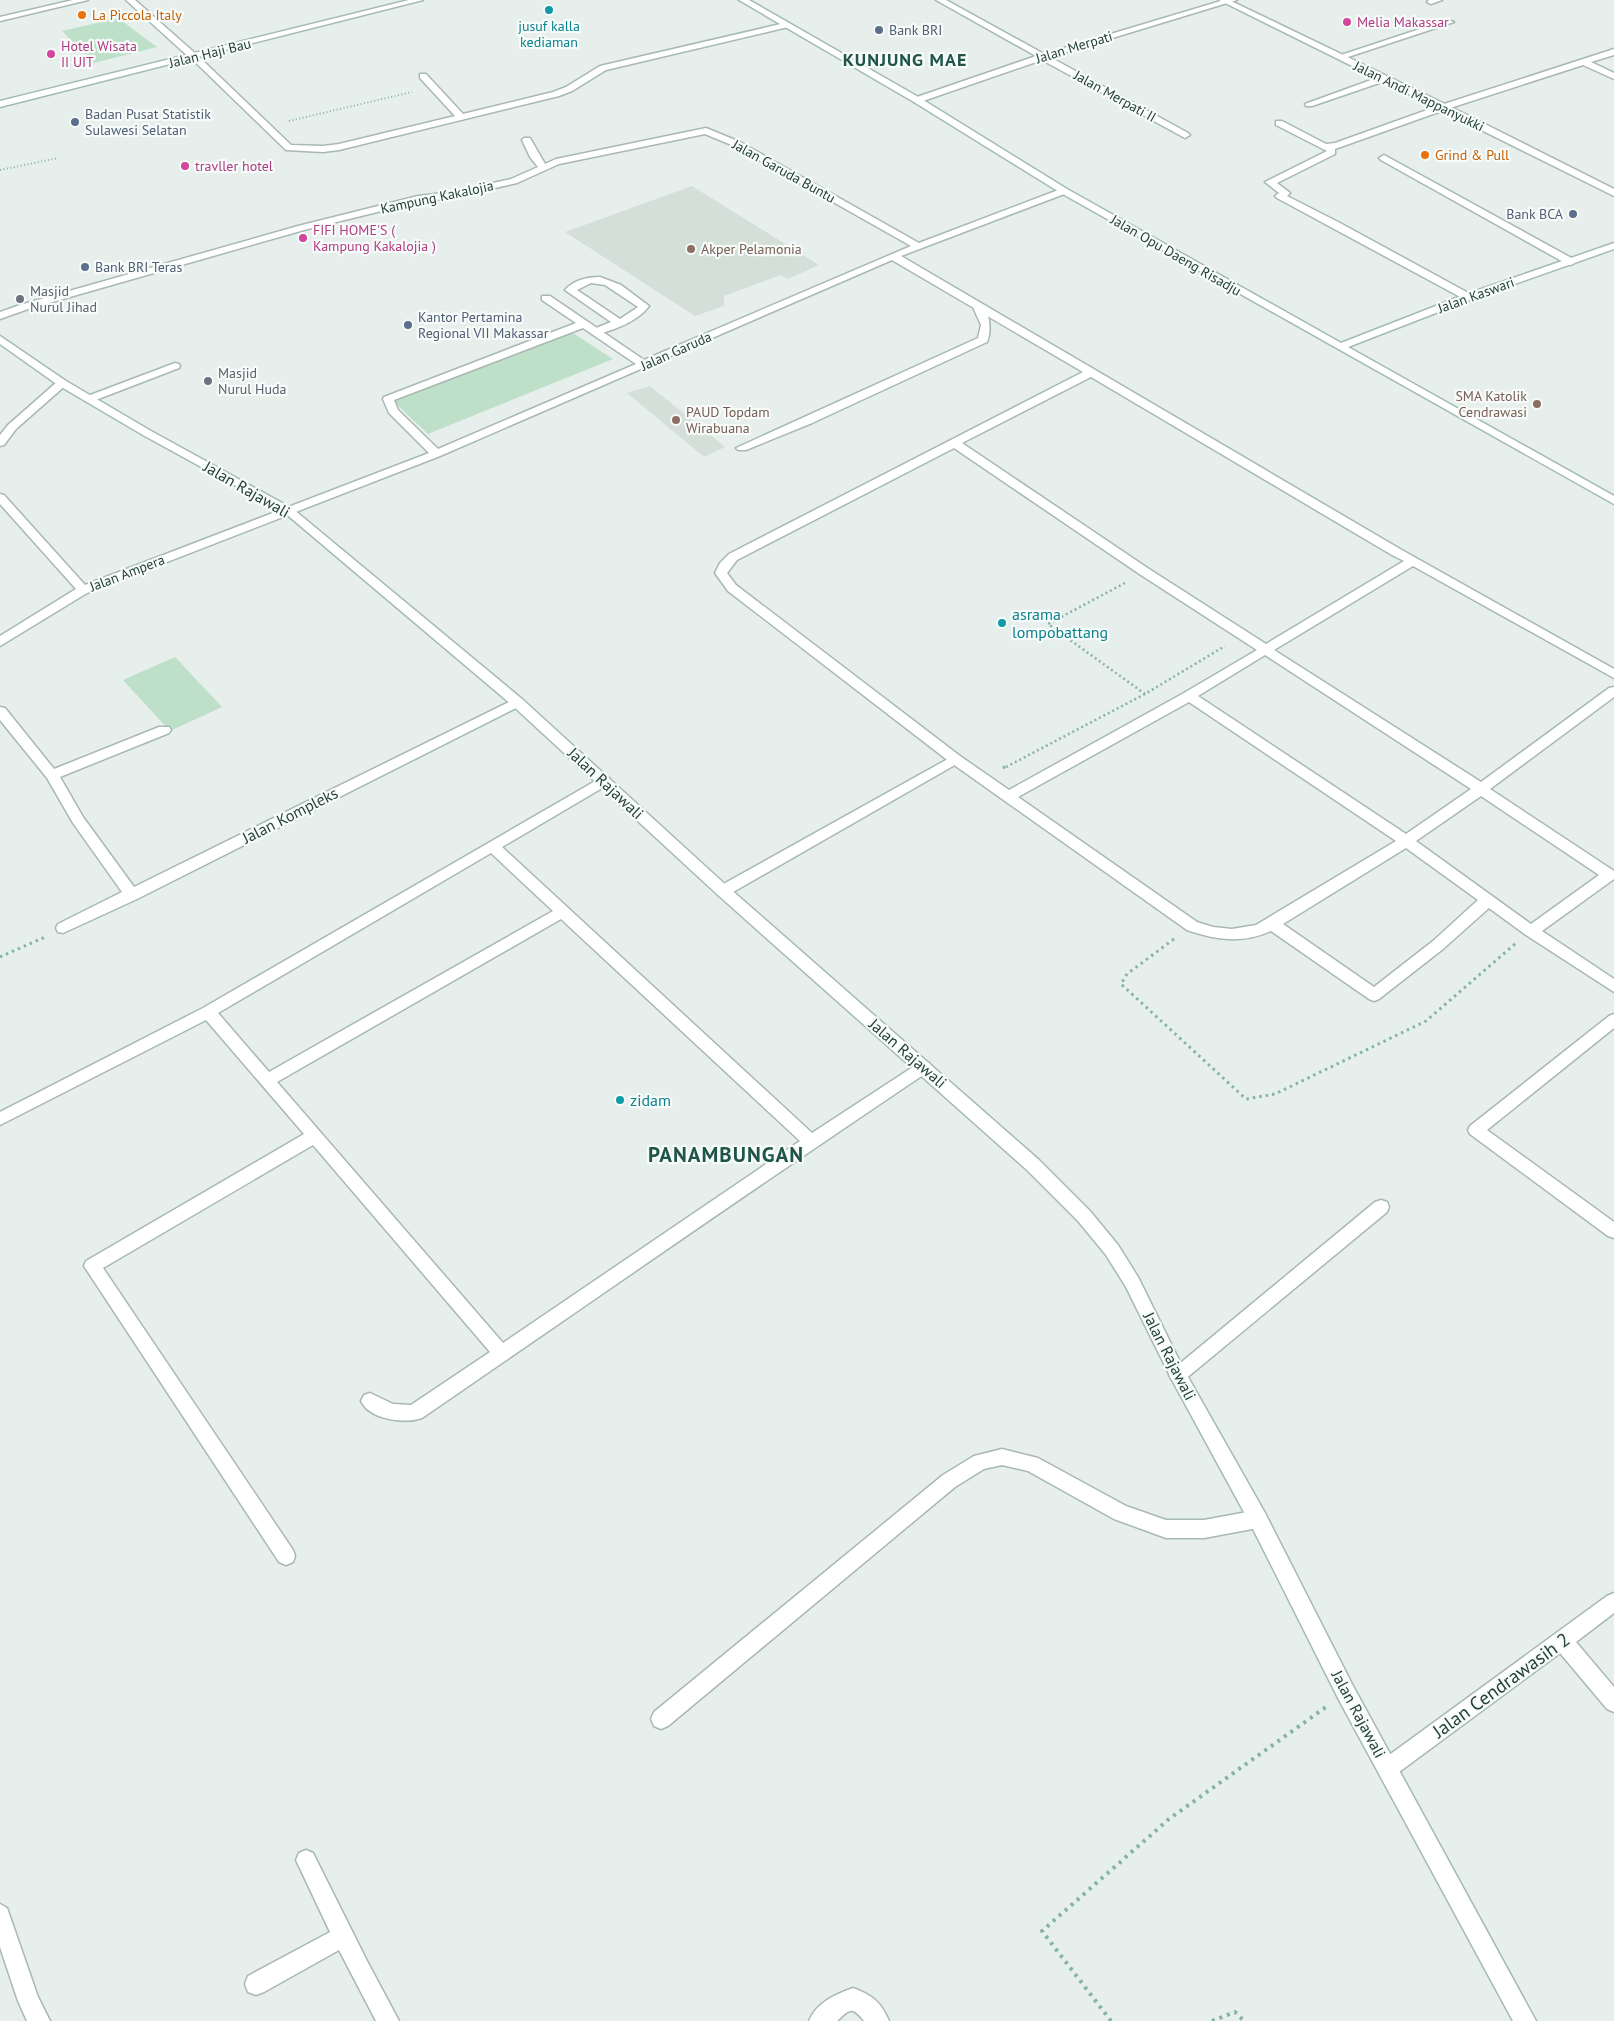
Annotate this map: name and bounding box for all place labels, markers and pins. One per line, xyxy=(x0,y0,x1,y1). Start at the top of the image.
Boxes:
marker: jusuf kalla kediaman xyxy=(543,4,555,16)
place label: La Piccola Italy xyxy=(92,6,182,24)
marker: La Piccola Italy xyxy=(76,9,88,21)
place label: Melia Makassar xyxy=(1357,13,1449,31)
marker: Melia Makassar xyxy=(1341,16,1353,28)
place label: jusuf kalla kediaman xyxy=(518,17,580,51)
place label: Bank BRI xyxy=(889,21,942,39)
marker: Bank BRI xyxy=(873,24,885,36)
place label: Hotel Wisata II UIT xyxy=(61,37,137,71)
marker: Hotel Wisata II UIT xyxy=(45,48,57,60)
place label: Badan Pusat Statistik Sulawesi Selatan xyxy=(85,105,211,139)
marker: Badan Pusat Statistik Sulawesi Selatan xyxy=(69,116,81,128)
place label: Grind & Pull xyxy=(1435,146,1509,164)
marker: Grind & Pull xyxy=(1419,149,1431,161)
place label: travller hotel xyxy=(195,157,273,175)
marker: travller hotel xyxy=(179,160,191,172)
place label: Bank BCA xyxy=(1506,205,1564,223)
marker: Bank BCA xyxy=(1567,208,1579,220)
place label: FIFI HOME'S ( Kampung Kakalojia ) xyxy=(313,221,436,255)
marker: FIFI HOME'S ( Kampung Kakalojia ) xyxy=(297,232,309,244)
place label: Akper Pelamonia xyxy=(701,240,802,258)
marker: Akper Pelamonia xyxy=(685,243,697,255)
place label: Bank BRI Teras xyxy=(95,258,182,276)
marker: Bank BRI Teras xyxy=(79,261,91,273)
place label: Masjid Nurul Jihad xyxy=(30,282,97,316)
marker: Masjid Nurul Jihad xyxy=(14,293,26,305)
place label: Kantor Pertamina Regional VII Makassar xyxy=(418,308,549,342)
marker: Kantor Pertamina Regional VII Makassar xyxy=(402,319,414,331)
place label: Masjid Nurul Huda xyxy=(218,364,287,398)
marker: Masjid Nurul Huda xyxy=(202,375,214,387)
place label: SMA Katolik Cendrawasi xyxy=(1455,387,1527,421)
marker: SMA Katolik Cendrawasi xyxy=(1531,398,1543,410)
place label: PAUD Topdam Wirabuana xyxy=(686,403,770,437)
marker: PAUD Topdam Wirabuana xyxy=(670,414,682,426)
place label: asrama lompobattang xyxy=(1012,604,1108,642)
marker: asrama lompobattang xyxy=(996,617,1008,629)
place label: zidam xyxy=(630,1090,671,1110)
marker: zidam xyxy=(614,1094,626,1106)

